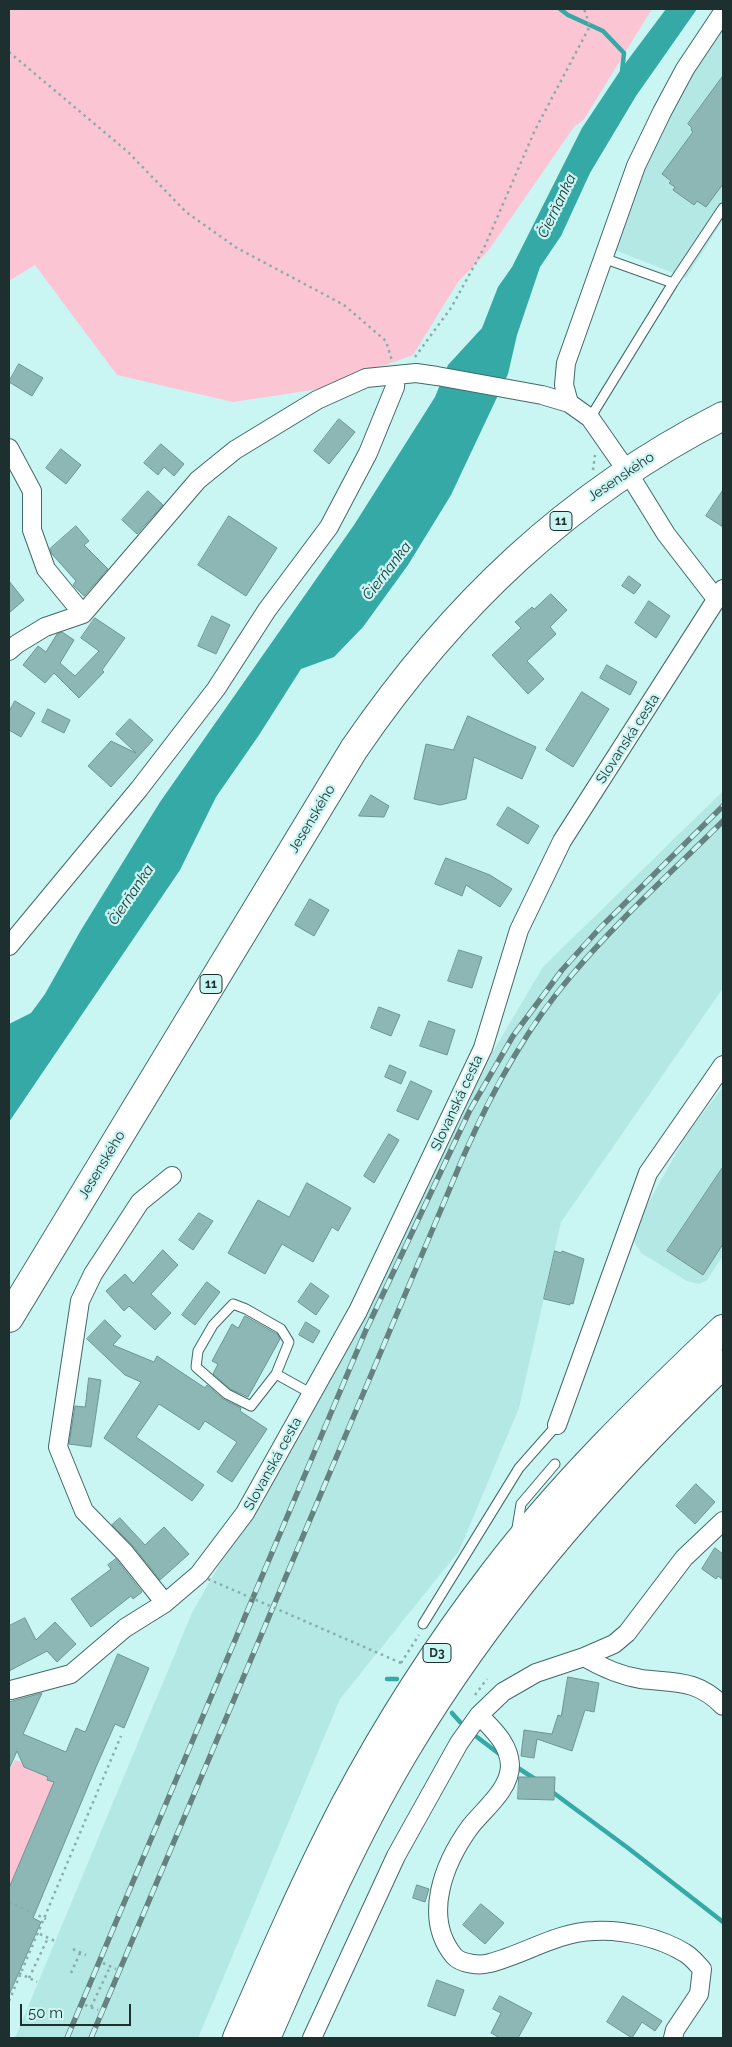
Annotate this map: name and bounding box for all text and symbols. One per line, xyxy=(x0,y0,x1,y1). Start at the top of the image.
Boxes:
water label: Čierňanka xyxy=(534,171,580,241)
street label: Jesenského xyxy=(585,449,657,505)
road number: 11 xyxy=(550,512,572,530)
water label: Čierňanka xyxy=(359,538,415,604)
street label: Slovanská cesta xyxy=(593,691,663,787)
street label: Jesenského xyxy=(285,782,339,856)
water label: Čierňanka xyxy=(104,861,158,929)
road number: 11 xyxy=(200,974,222,994)
street label: Slovanská cesta xyxy=(427,1052,487,1154)
street label: Jesenského xyxy=(75,1128,129,1202)
street label: Slovanská cesta xyxy=(241,1415,305,1513)
road number: D3 xyxy=(423,1644,451,1662)
scale bar xyxy=(22,1994,134,2026)
text: 50 m xyxy=(28,2004,63,2022)

